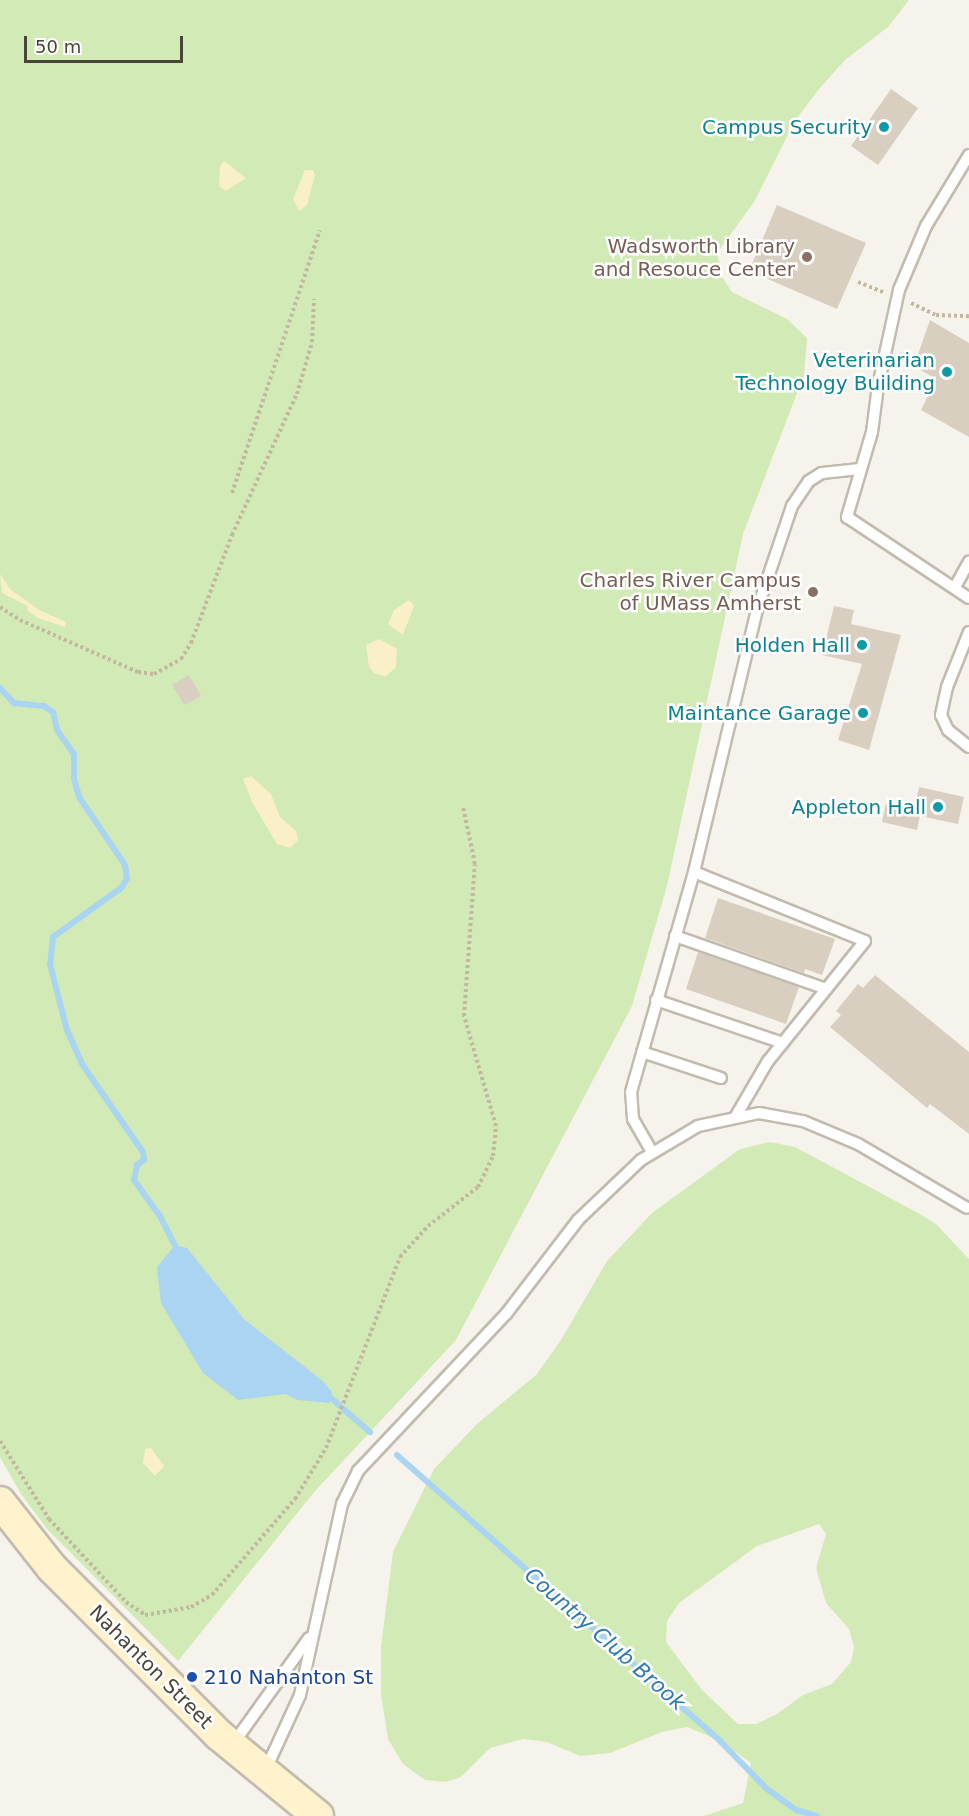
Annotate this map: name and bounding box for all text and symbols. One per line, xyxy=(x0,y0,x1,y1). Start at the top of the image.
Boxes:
scale bar xyxy=(27,24,186,62)
text: 50 m xyxy=(35,36,81,57)
place label: Campus Security xyxy=(702,115,872,139)
marker: Campus Security xyxy=(877,120,891,134)
place label: Wadsworth Library and Resouce Center xyxy=(593,234,795,281)
marker: Wadsworth Library and Resouce Center xyxy=(800,250,814,264)
place label: Veterinarian Technology Building xyxy=(735,348,935,395)
marker: Veterinarian Technology Building xyxy=(940,365,954,379)
place label: Charles River Campus of UMass Amherst xyxy=(580,568,801,615)
marker: Charles River Campus of UMass Amherst xyxy=(806,585,820,599)
place label: Holden Hall xyxy=(735,633,850,657)
marker: Holden Hall xyxy=(855,638,869,652)
place label: Maintance Garage xyxy=(668,701,851,725)
marker: Maintance Garage xyxy=(856,706,870,720)
place label: Appleton Hall xyxy=(792,795,926,819)
marker: Appleton Hall xyxy=(931,800,945,814)
water label: Country Club Brook xyxy=(519,1562,691,1716)
street label: Nahanton Street xyxy=(84,1600,218,1734)
place label: 210 Nahanton St xyxy=(204,1665,373,1689)
marker: 210 Nahanton St xyxy=(185,1670,199,1684)

